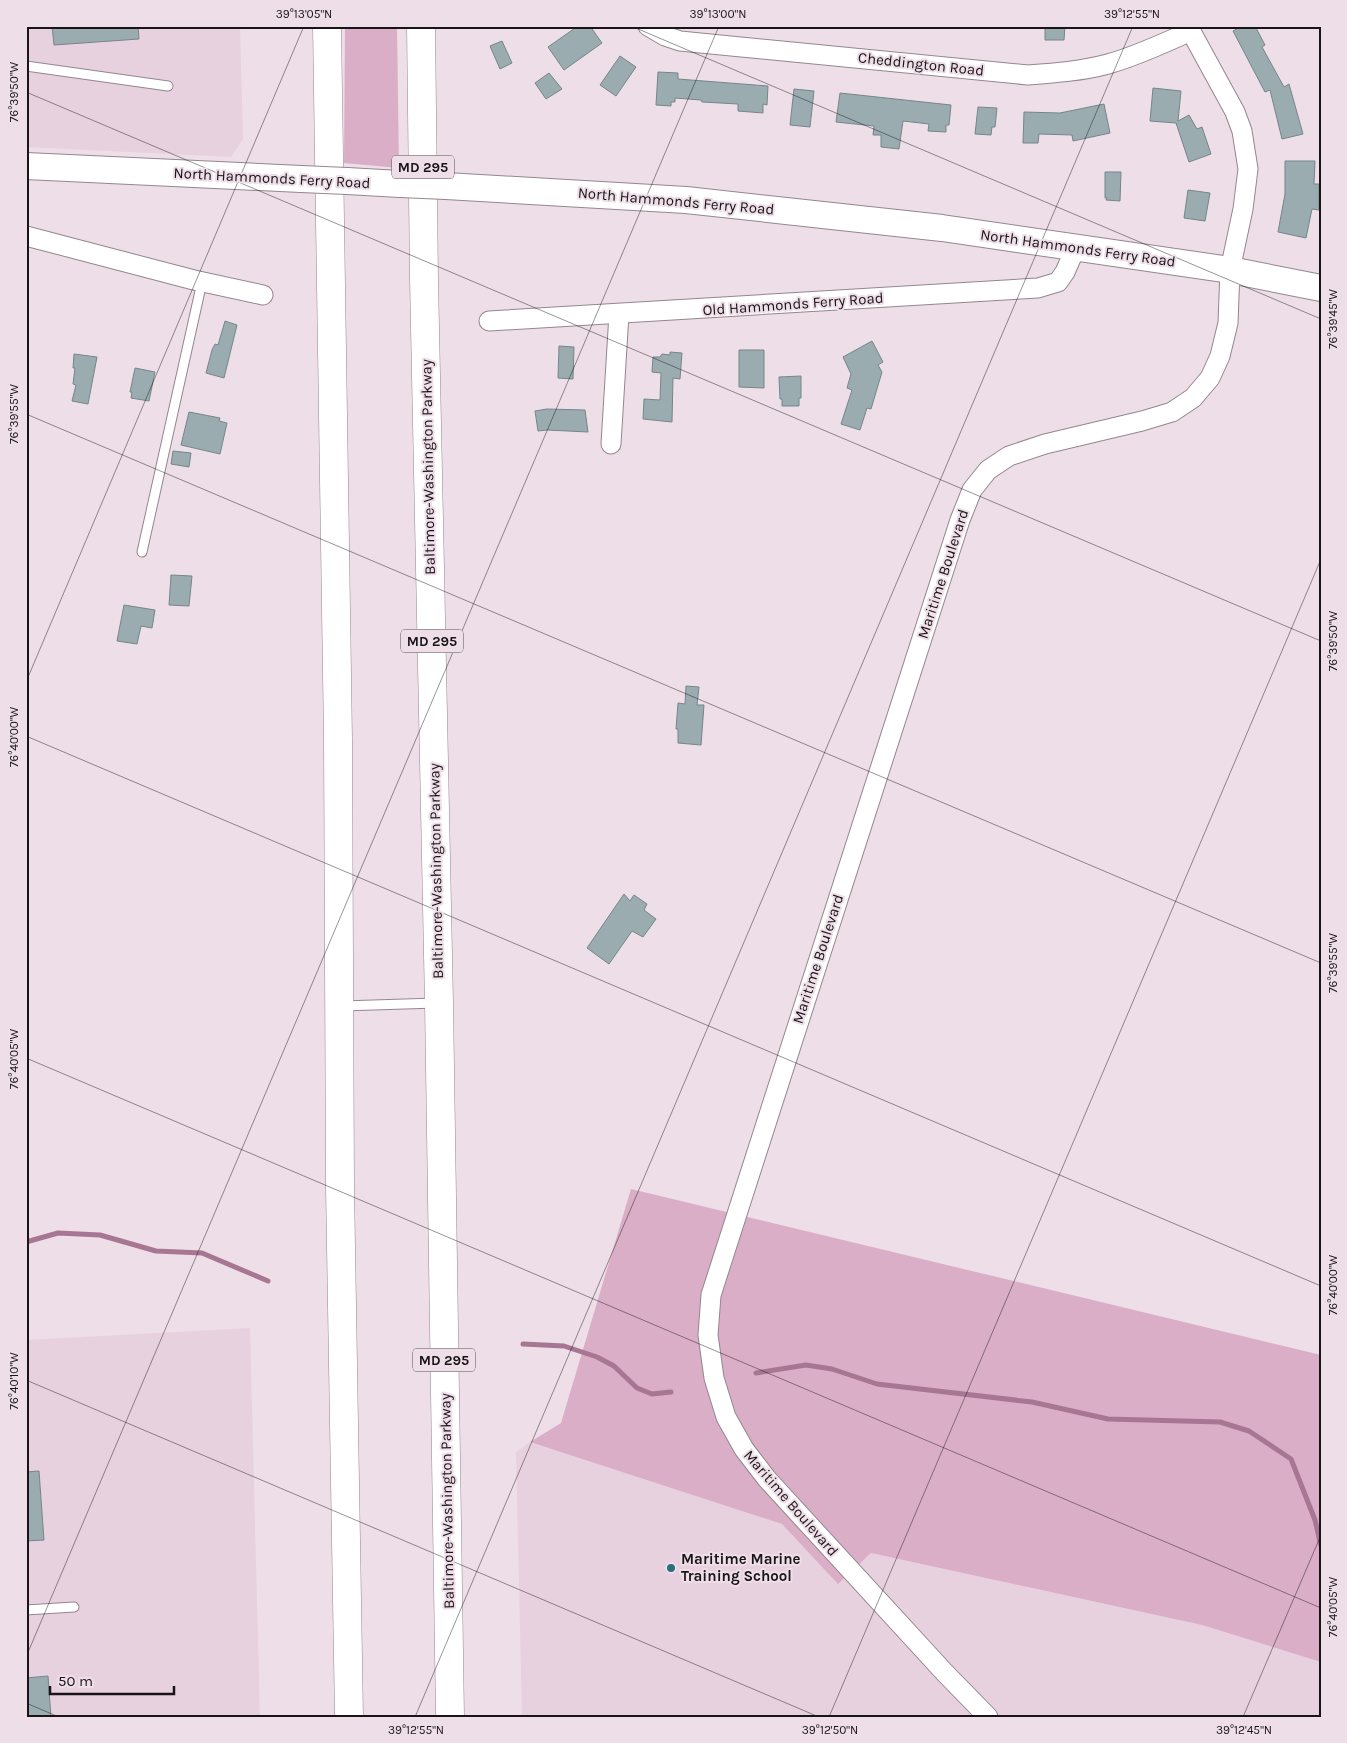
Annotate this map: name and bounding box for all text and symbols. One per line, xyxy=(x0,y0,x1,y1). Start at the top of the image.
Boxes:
text: 39°13'05"N xyxy=(276,7,332,21)
text: 39°13'00"N xyxy=(690,7,746,21)
text: 39°12'55"N xyxy=(1104,7,1160,21)
street label: Cheddington Road xyxy=(857,48,985,80)
text: 76°39'50"W xyxy=(7,61,21,122)
road number: MD 295 xyxy=(392,156,454,178)
street label: North Hammonds Ferry Road xyxy=(173,164,371,192)
street label: North Hammonds Ferry Road xyxy=(577,183,775,219)
street label: North Hammonds Ferry Road xyxy=(979,225,1177,271)
street label: Old Hammonds Ferry Road xyxy=(702,289,884,319)
text: 76°39'45"W xyxy=(1326,289,1340,349)
street label: Baltimore-Washington Parkway xyxy=(417,359,439,575)
text: 76°39'55"W xyxy=(7,384,21,444)
street label: Maritime Boulevard xyxy=(914,507,972,641)
text: 76°39'50"W xyxy=(1326,610,1340,671)
road number: MD 295 xyxy=(401,630,463,652)
text: 76°40'00"W xyxy=(7,706,21,767)
street label: Baltimore-Washington Parkway xyxy=(425,763,447,979)
street label: Maritime Boulevard xyxy=(789,892,847,1026)
text: 76°39'55"W xyxy=(1326,933,1340,993)
text: 76°40'05"W xyxy=(7,1029,21,1089)
text: 76°40'00"W xyxy=(1326,1254,1340,1315)
road number: MD 295 xyxy=(413,1348,475,1372)
text: 76°40'10"W xyxy=(7,1352,21,1410)
street label: Baltimore-Washington Parkway xyxy=(436,1393,458,1609)
street label: Maritime Boulevard xyxy=(740,1446,842,1560)
place label: Maritime Marine Training School xyxy=(681,1550,801,1585)
marker: Maritime Marine Training School xyxy=(665,1562,677,1574)
text: 76°40'05"W xyxy=(1326,1577,1340,1637)
scale bar xyxy=(50,1663,174,1695)
text: 50 m xyxy=(58,1672,93,1690)
text: 39°12'55"N xyxy=(388,1723,444,1737)
text: 39°12'50"N xyxy=(802,1723,858,1737)
text: 39°12'45"N xyxy=(1216,1723,1272,1737)

